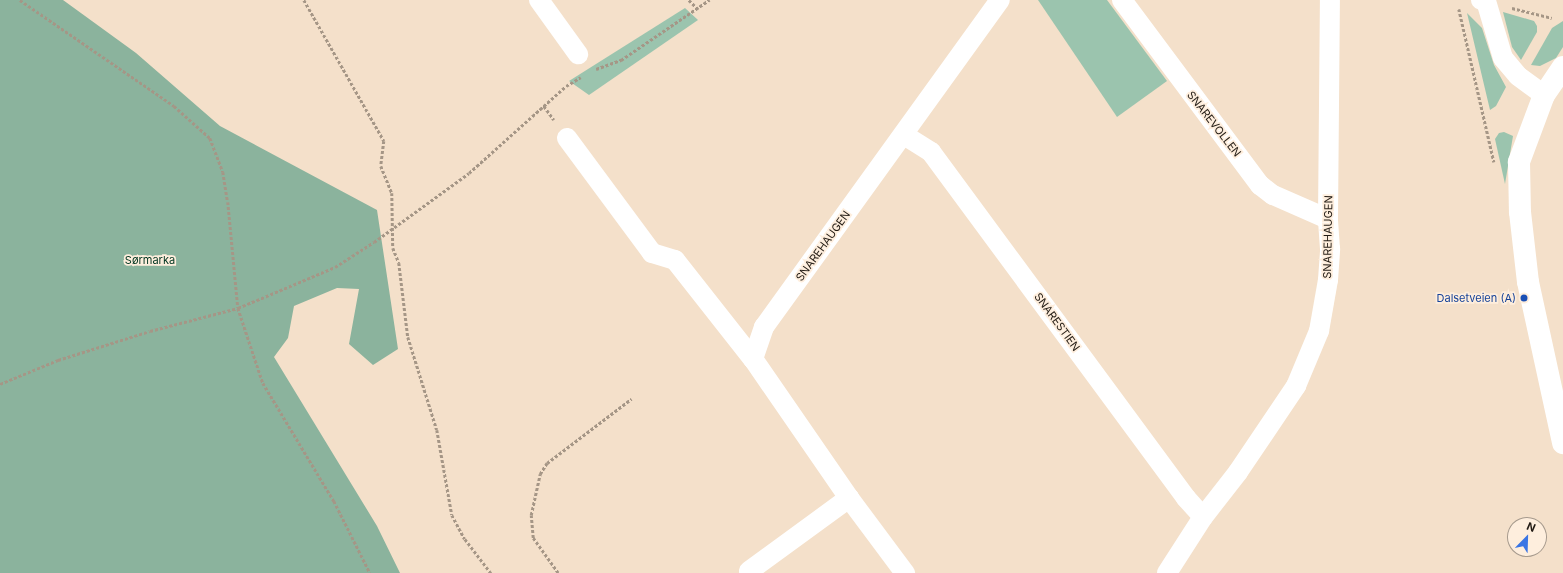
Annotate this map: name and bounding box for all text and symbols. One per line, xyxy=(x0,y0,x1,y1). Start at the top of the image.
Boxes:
street label: SNAREVOLLEN xyxy=(1184,89,1244,159)
street label: SNAREHAUGEN xyxy=(1321,195,1335,279)
street label: SNAREHAUGEN xyxy=(793,208,853,284)
park label: Sørmarka xyxy=(125,253,175,267)
street label: SNARESTIEN xyxy=(1031,290,1083,354)
place label: Dalsetveien (A) xyxy=(1437,291,1516,305)
marker: Dalsetveien (A) xyxy=(1519,293,1529,303)
north arrow xyxy=(1507,517,1547,557)
text: N xyxy=(1525,519,1538,535)

